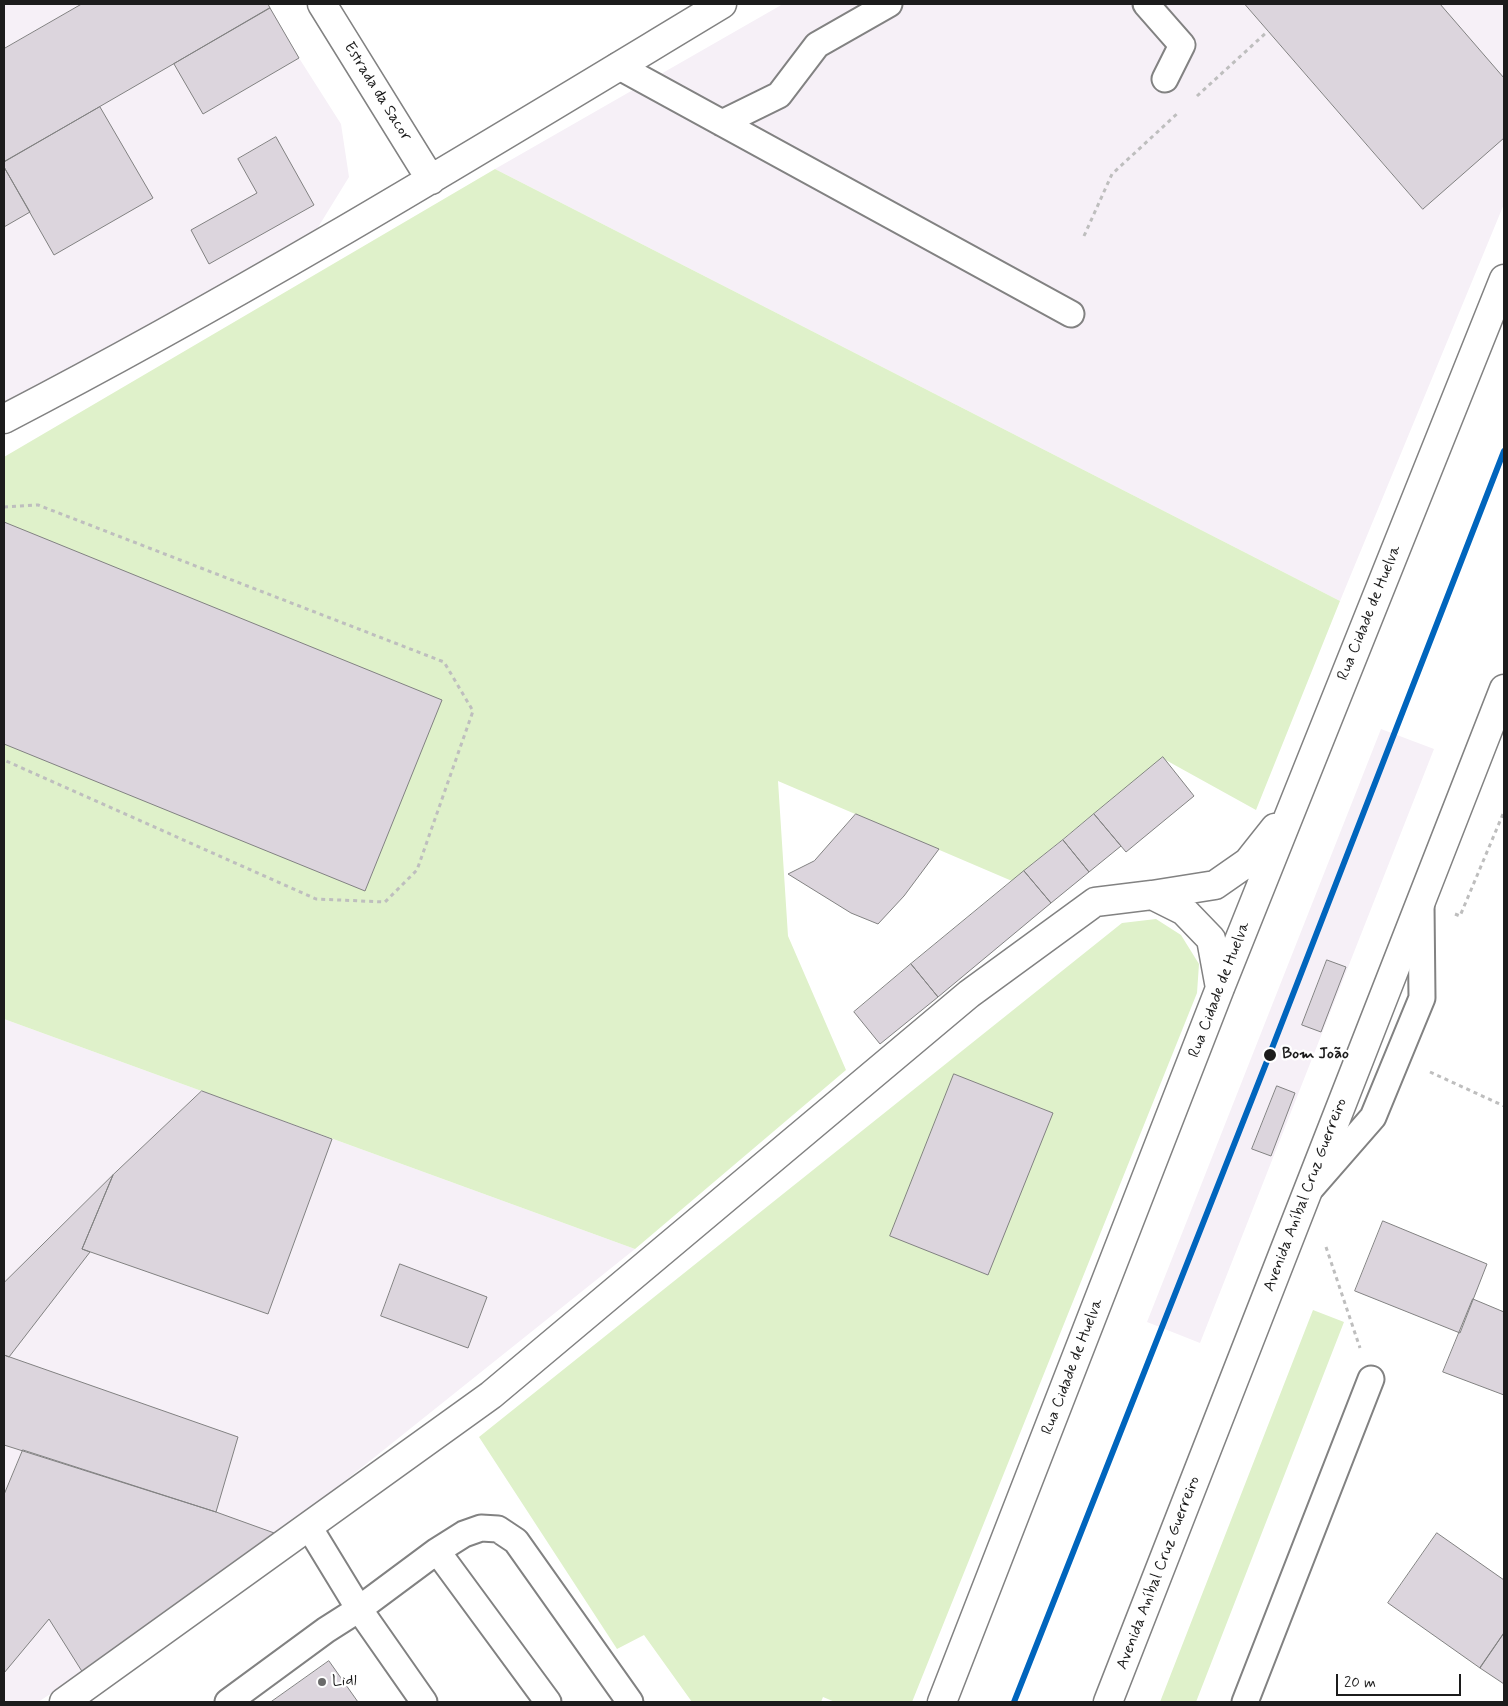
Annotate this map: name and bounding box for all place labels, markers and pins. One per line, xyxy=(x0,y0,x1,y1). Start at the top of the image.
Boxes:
place label: Bom João xyxy=(1282,1045,1349,1065)
marker: Bom João xyxy=(1262,1047,1278,1063)
place label: Lidl xyxy=(332,1672,357,1692)
marker: Lidl xyxy=(316,1676,328,1688)

